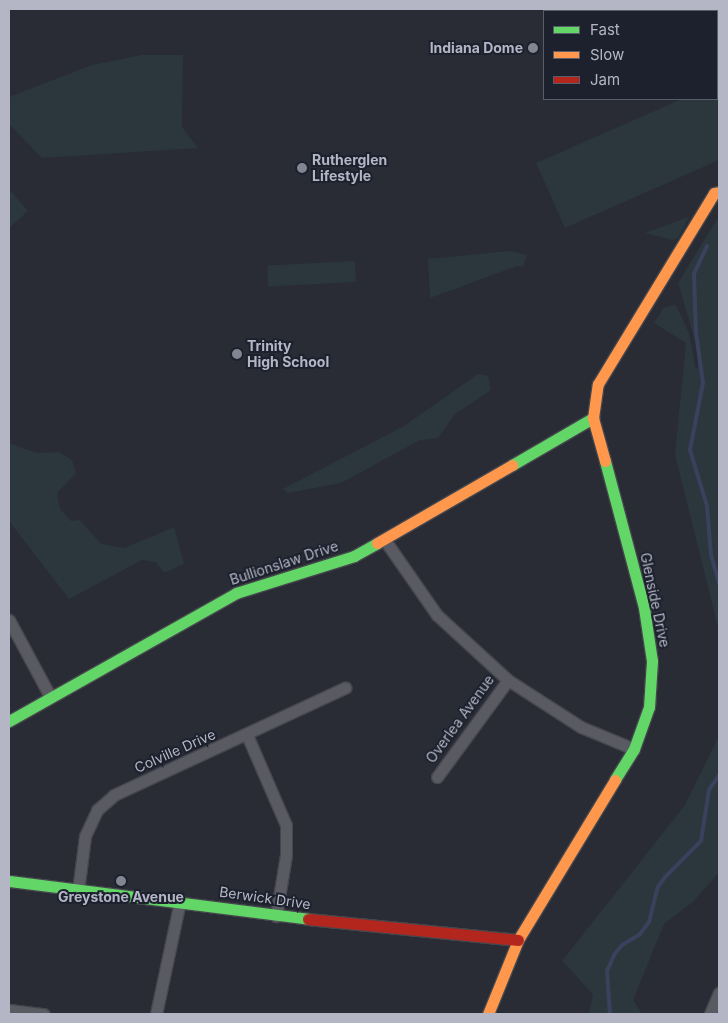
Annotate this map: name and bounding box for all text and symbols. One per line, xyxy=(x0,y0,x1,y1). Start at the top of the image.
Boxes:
legend xyxy=(543,10,718,100)
text: Fast xyxy=(590,20,620,39)
place label: Indiana Dome xyxy=(430,40,523,56)
marker: Indiana Dome xyxy=(527,42,539,54)
text: Slow xyxy=(590,45,624,64)
text: Jam xyxy=(590,70,620,89)
place label: Rutherglen Lifestyle xyxy=(312,152,387,184)
marker: Rutherglen Lifestyle xyxy=(296,162,308,174)
place label: Trinity High School xyxy=(247,338,329,371)
marker: Trinity High School xyxy=(231,348,243,360)
street label: Bullionslaw Drive xyxy=(228,538,340,588)
street label: Glenside Drive xyxy=(637,551,673,649)
street label: Overlea Avenue xyxy=(422,672,498,766)
street label: Colville Drive xyxy=(132,726,218,776)
marker: Greystone Avenue xyxy=(115,875,127,887)
street label: Berwick Drive xyxy=(218,883,312,913)
place label: Greystone Avenue xyxy=(58,889,184,905)

